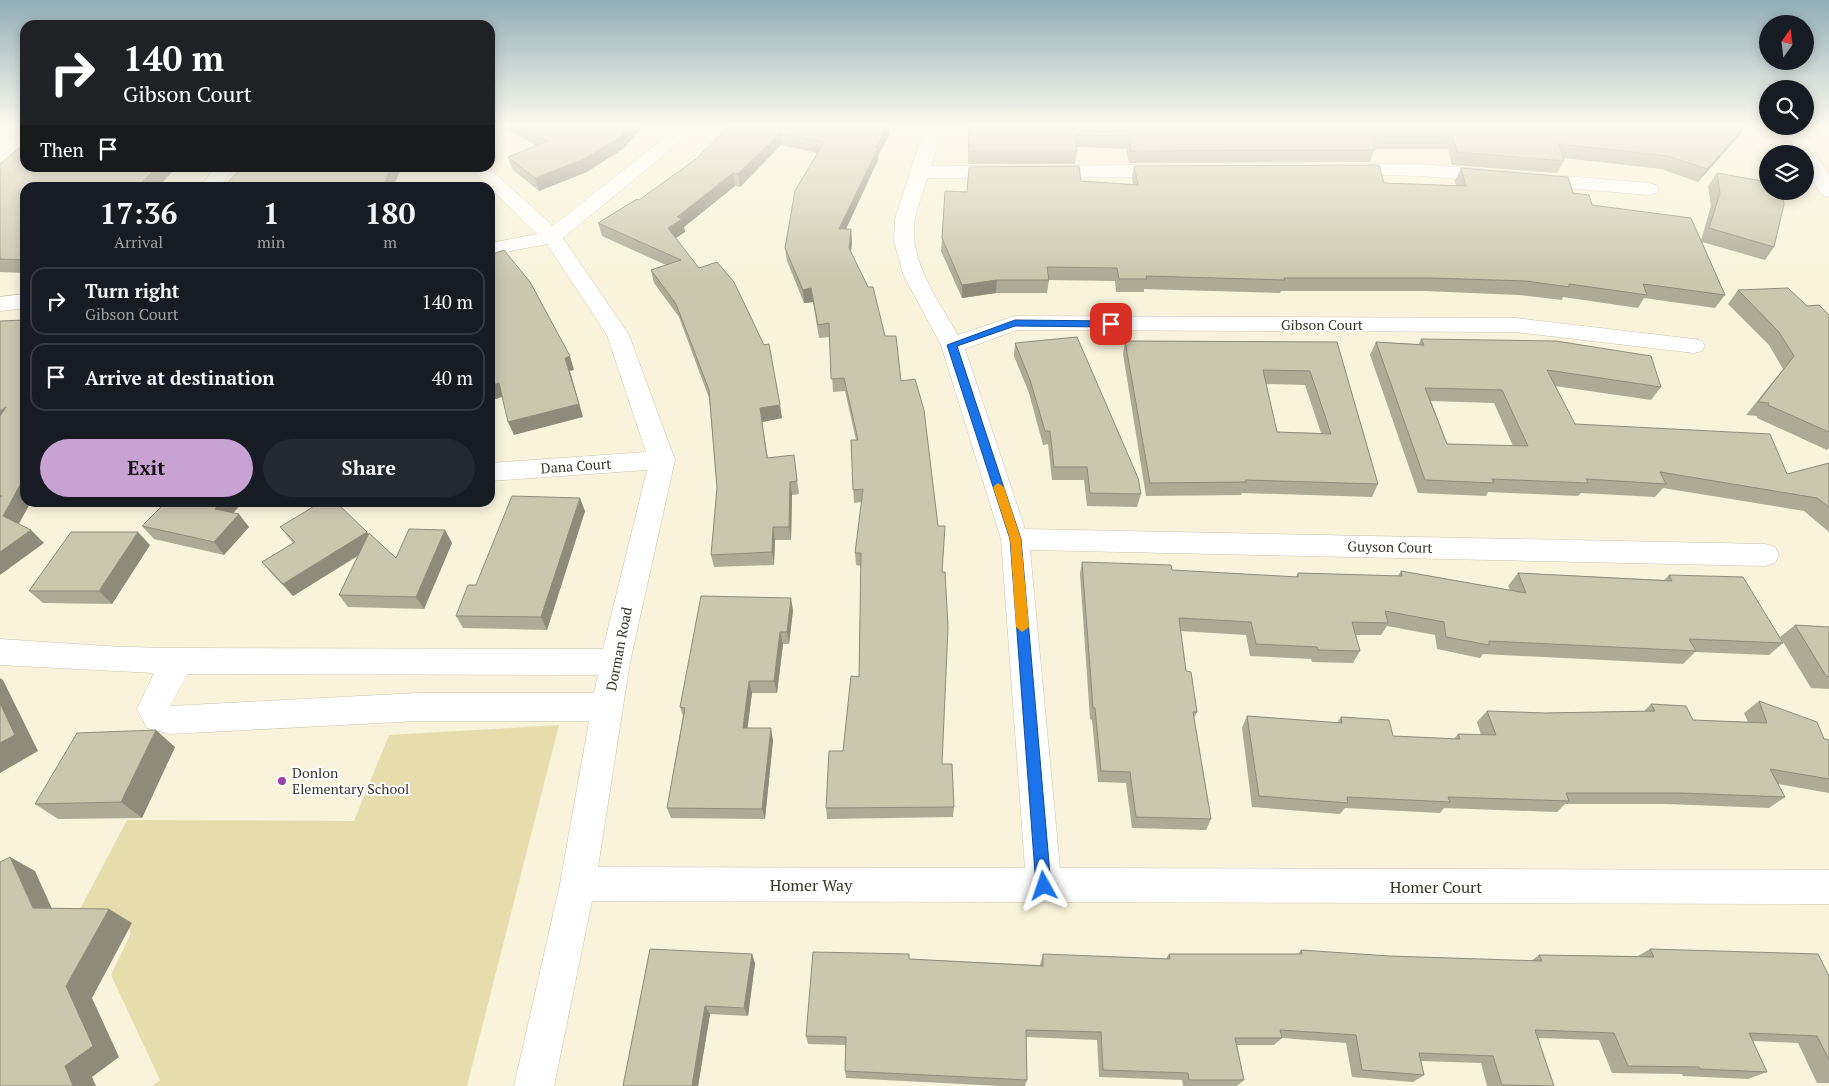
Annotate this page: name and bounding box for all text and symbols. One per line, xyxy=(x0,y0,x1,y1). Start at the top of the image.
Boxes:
north arrow xyxy=(1759,15,1814,70)
map controls xyxy=(1759,15,1814,200)
text: 140 m xyxy=(123,35,224,81)
icon: right xyxy=(40,40,105,105)
text: Gibson Court xyxy=(123,79,252,108)
button: search xyxy=(1759,80,1814,135)
icon: arrive xyxy=(94,135,122,163)
text: Then xyxy=(40,137,84,162)
button: layers xyxy=(1759,145,1814,200)
text: 17:36 xyxy=(99,193,178,233)
text: 1 xyxy=(263,193,280,233)
text: 180 xyxy=(365,193,416,233)
text: Arrival xyxy=(114,231,163,253)
text: min xyxy=(257,231,285,253)
text: m xyxy=(383,231,397,253)
text: Turn right xyxy=(85,278,179,303)
icon: right xyxy=(42,287,70,315)
text: 140 m xyxy=(422,289,473,314)
text: Gibson Court xyxy=(85,303,179,325)
pin xyxy=(1090,303,1132,345)
icon: arrive xyxy=(1097,310,1125,338)
street label: Gibson Court xyxy=(1281,315,1364,334)
icon: arrive xyxy=(42,363,70,391)
text: Arrive at destination xyxy=(85,365,274,390)
text: 40 m xyxy=(432,365,473,390)
button: Exit xyxy=(40,439,253,497)
button: Share xyxy=(263,439,475,497)
street label: Dana Court xyxy=(540,453,613,477)
street label: Guyson Court xyxy=(1347,536,1434,557)
street label: Dorman Road xyxy=(601,605,636,693)
place label: Donlon Elementary School xyxy=(292,763,409,798)
marker: Donlon Elementary School xyxy=(276,775,288,787)
position arrow xyxy=(1017,859,1069,911)
street label: Homer Way xyxy=(770,874,853,896)
street label: Homer Court xyxy=(1390,876,1482,898)

